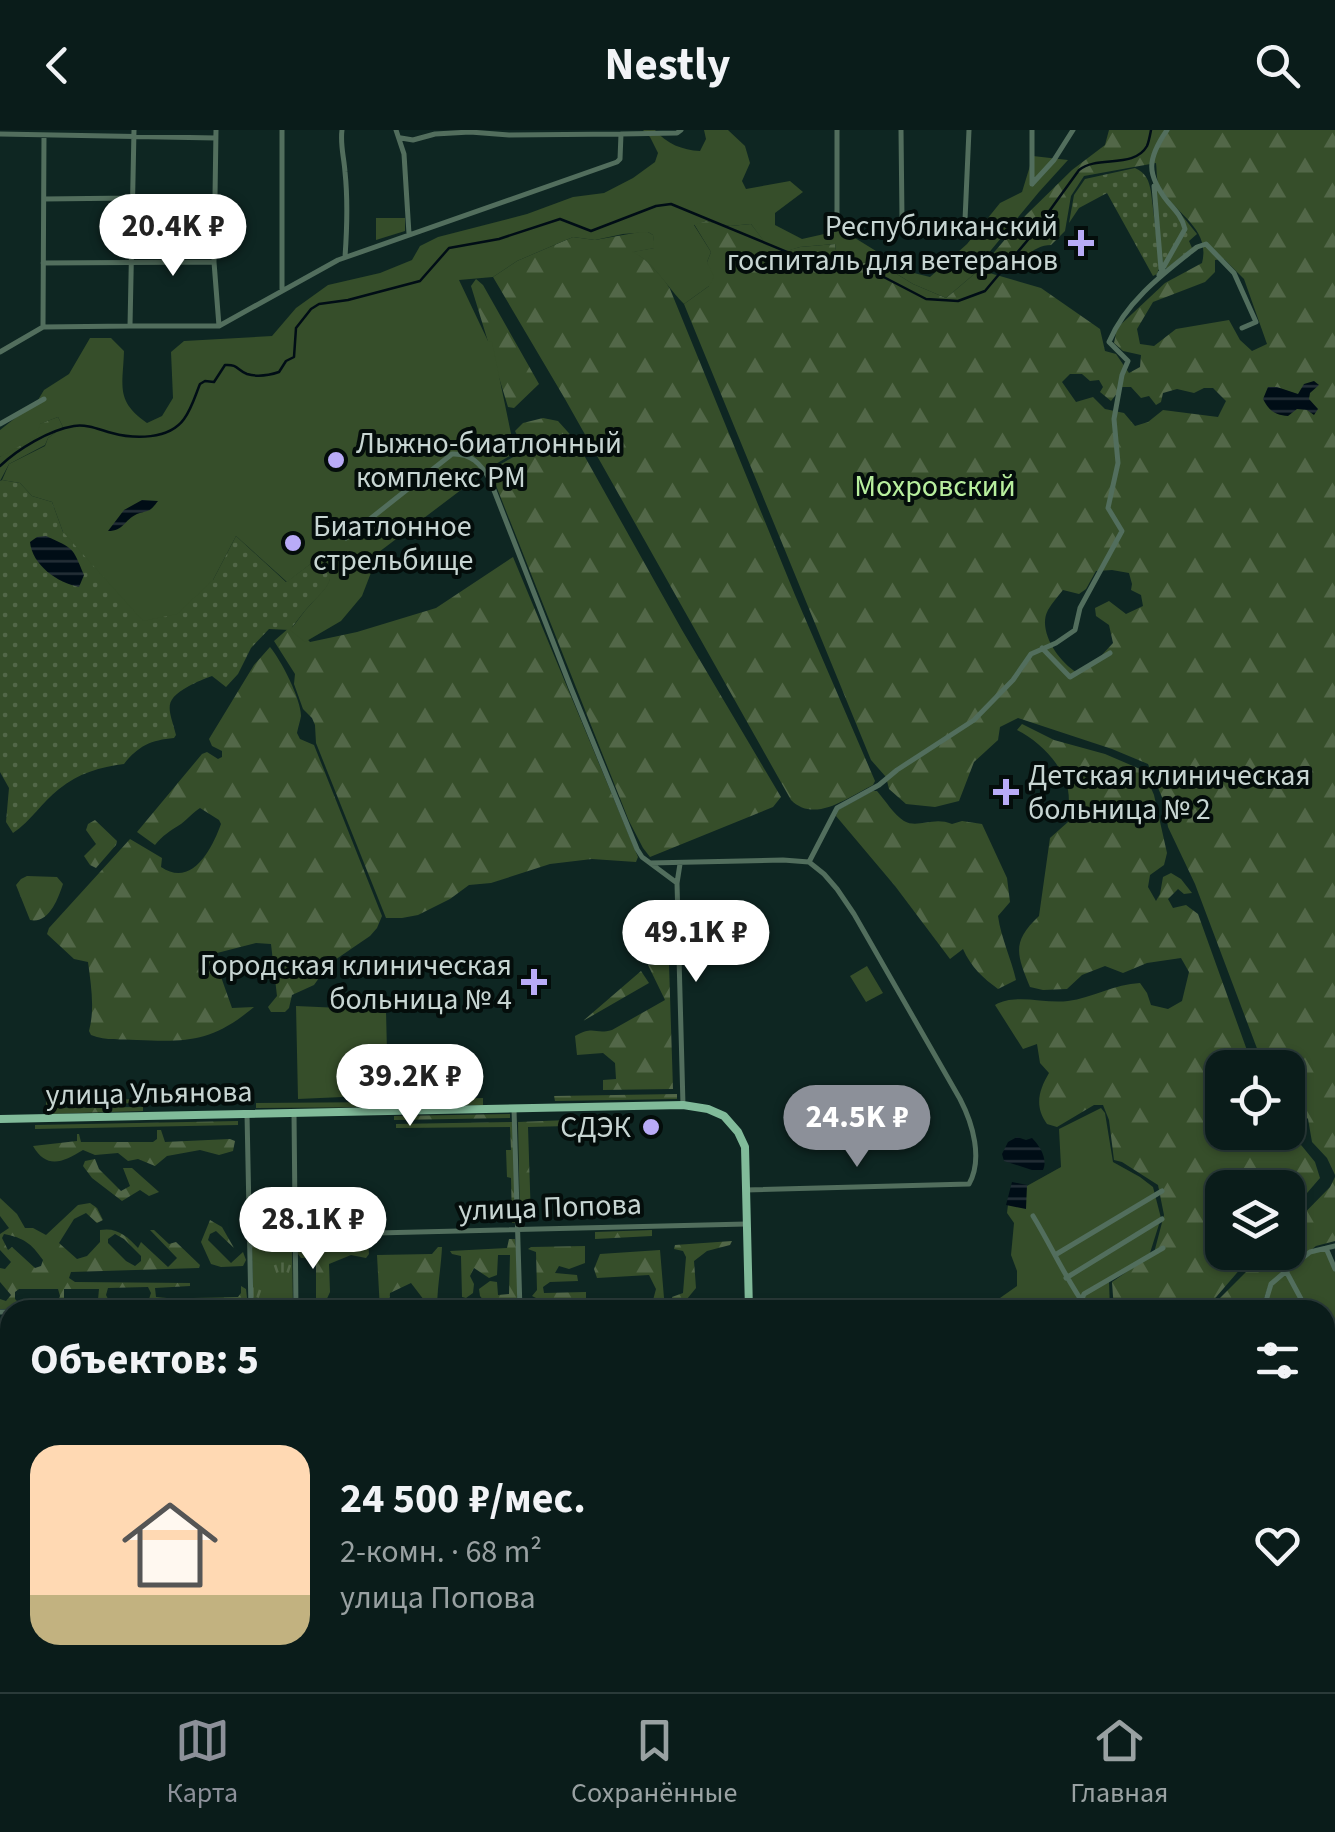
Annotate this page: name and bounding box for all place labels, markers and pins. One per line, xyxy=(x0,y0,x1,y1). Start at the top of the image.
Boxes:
pin: 20.4K ₽ xyxy=(81,194,265,279)
place label: Республиканский госпиталь для ветеранов xyxy=(727,205,1058,282)
marker: Республиканский госпиталь для ветеранов xyxy=(1068,230,1094,256)
place label: Лыжно-биатлонный комплекс РМ xyxy=(356,422,622,499)
marker: Лыжно-биатлонный комплекс РМ xyxy=(325,449,347,471)
place label: Биатлонное стрельбище xyxy=(313,505,473,582)
marker: Биатлонное стрельбище xyxy=(282,532,304,554)
place label: Детская клиническая больница № 2 xyxy=(1028,754,1311,831)
marker: Детская клиническая больница № 2 xyxy=(993,779,1019,805)
pin: 49.1K ₽ xyxy=(604,900,788,985)
place label: Городская клиническая больница № 4 xyxy=(200,944,512,1021)
marker: Городская клиническая больница № 4 xyxy=(521,969,547,995)
pin: 39.2K ₽ xyxy=(318,1044,502,1129)
pin: 24.5K ₽ xyxy=(765,1085,949,1170)
place label: СДЭК xyxy=(560,1106,632,1149)
marker: СДЭК xyxy=(640,1116,662,1138)
pin: 28.1K ₽ xyxy=(221,1187,405,1272)

